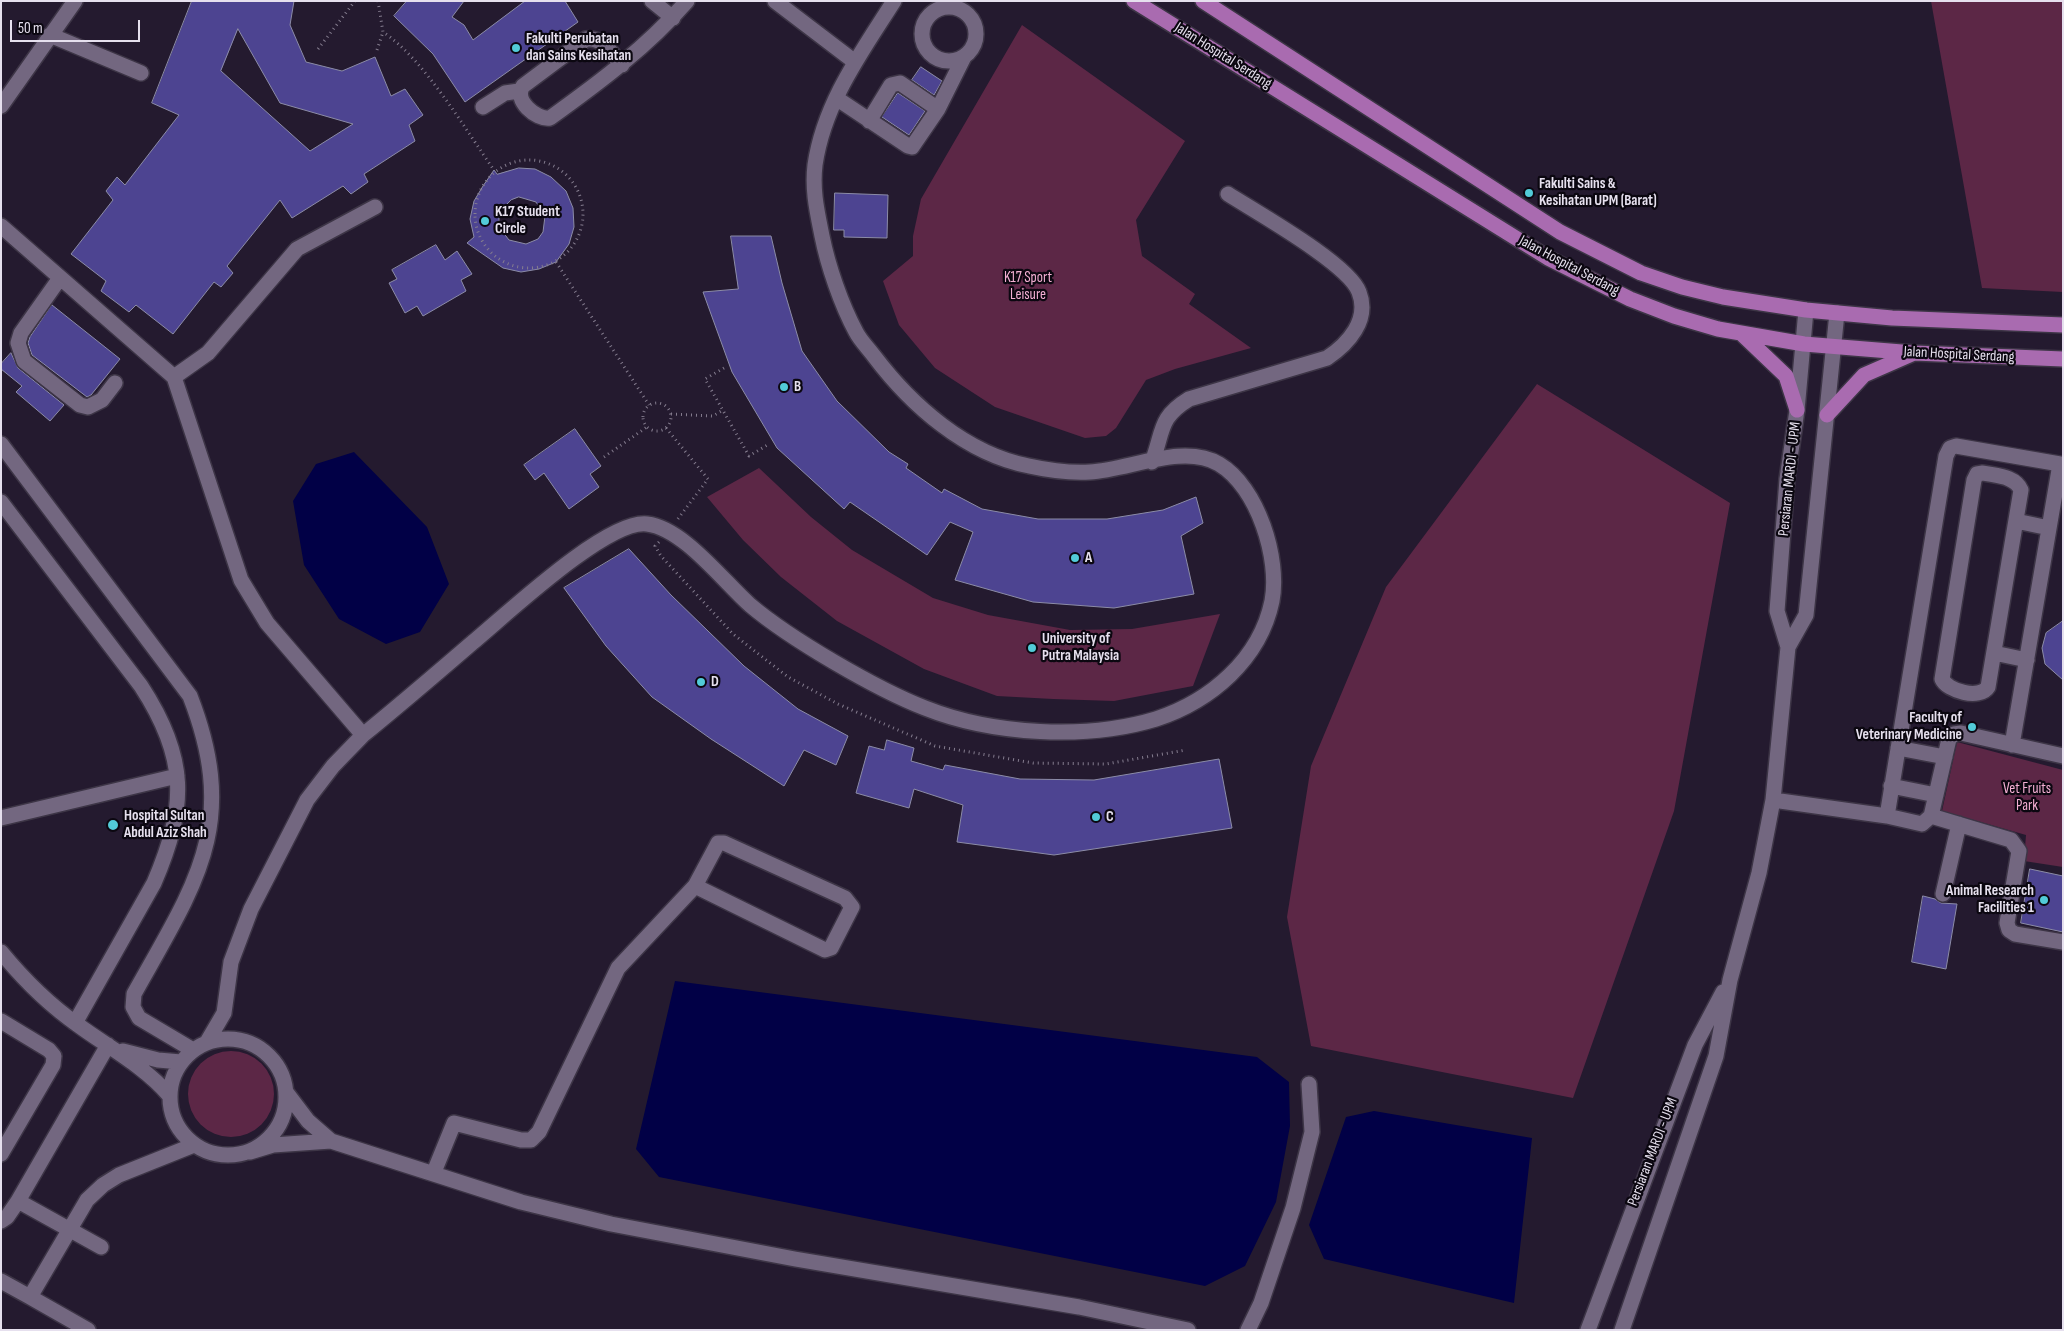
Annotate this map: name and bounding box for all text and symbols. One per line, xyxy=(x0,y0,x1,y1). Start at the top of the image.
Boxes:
scale bar xyxy=(12,10,142,42)
text: 50 m xyxy=(18,19,43,38)
street label: Jalan Hospital Serdang xyxy=(1171,19,1275,93)
place label: Fakulti Perubatan dan Sains Kesihatan xyxy=(526,30,631,65)
marker: Fakulti Perubatan dan Sains Kesihatan xyxy=(510,42,522,54)
place label: Fakulti Sains & Kesihatan UPM (Barat) xyxy=(1539,175,1657,210)
marker: Fakulti Sains & Kesihatan UPM (Barat) xyxy=(1523,187,1535,199)
place label: K17 Student Circle xyxy=(495,203,560,238)
marker: K17 Student Circle xyxy=(479,215,491,227)
street label: Jalan Hospital Serdang xyxy=(1516,232,1622,300)
park label: K17 Sport Leisure xyxy=(1004,269,1052,304)
street label: Jalan Hospital Serdang xyxy=(1903,343,2015,367)
place label: B xyxy=(794,378,801,396)
marker: B xyxy=(778,381,790,393)
street label: Persiaran MARDI - UPM xyxy=(1775,421,1805,537)
place label: A xyxy=(1085,549,1092,567)
marker: A xyxy=(1069,552,1081,564)
place label: University of Putra Malaysia xyxy=(1042,630,1119,665)
marker: University of Putra Malaysia xyxy=(1026,642,1038,654)
place label: D xyxy=(711,673,719,691)
marker: D xyxy=(695,676,707,688)
place label: Faculty of Veterinary Medicine xyxy=(1856,709,1962,744)
marker: Faculty of Veterinary Medicine xyxy=(1966,721,1978,733)
park label: Vet Fruits Park xyxy=(2003,780,2051,815)
place label: Hospital Sultan Abdul Aziz Shah xyxy=(124,807,207,842)
place label: C xyxy=(1106,808,1114,826)
marker: C xyxy=(1090,811,1102,823)
marker: Hospital Sultan Abdul Aziz Shah xyxy=(106,818,120,832)
place label: Animal Research Facilities 1 xyxy=(1946,882,2034,917)
marker: Animal Research Facilities 1 xyxy=(2038,894,2050,906)
street label: Persiaran MARDI - UPM xyxy=(1624,1095,1682,1209)

